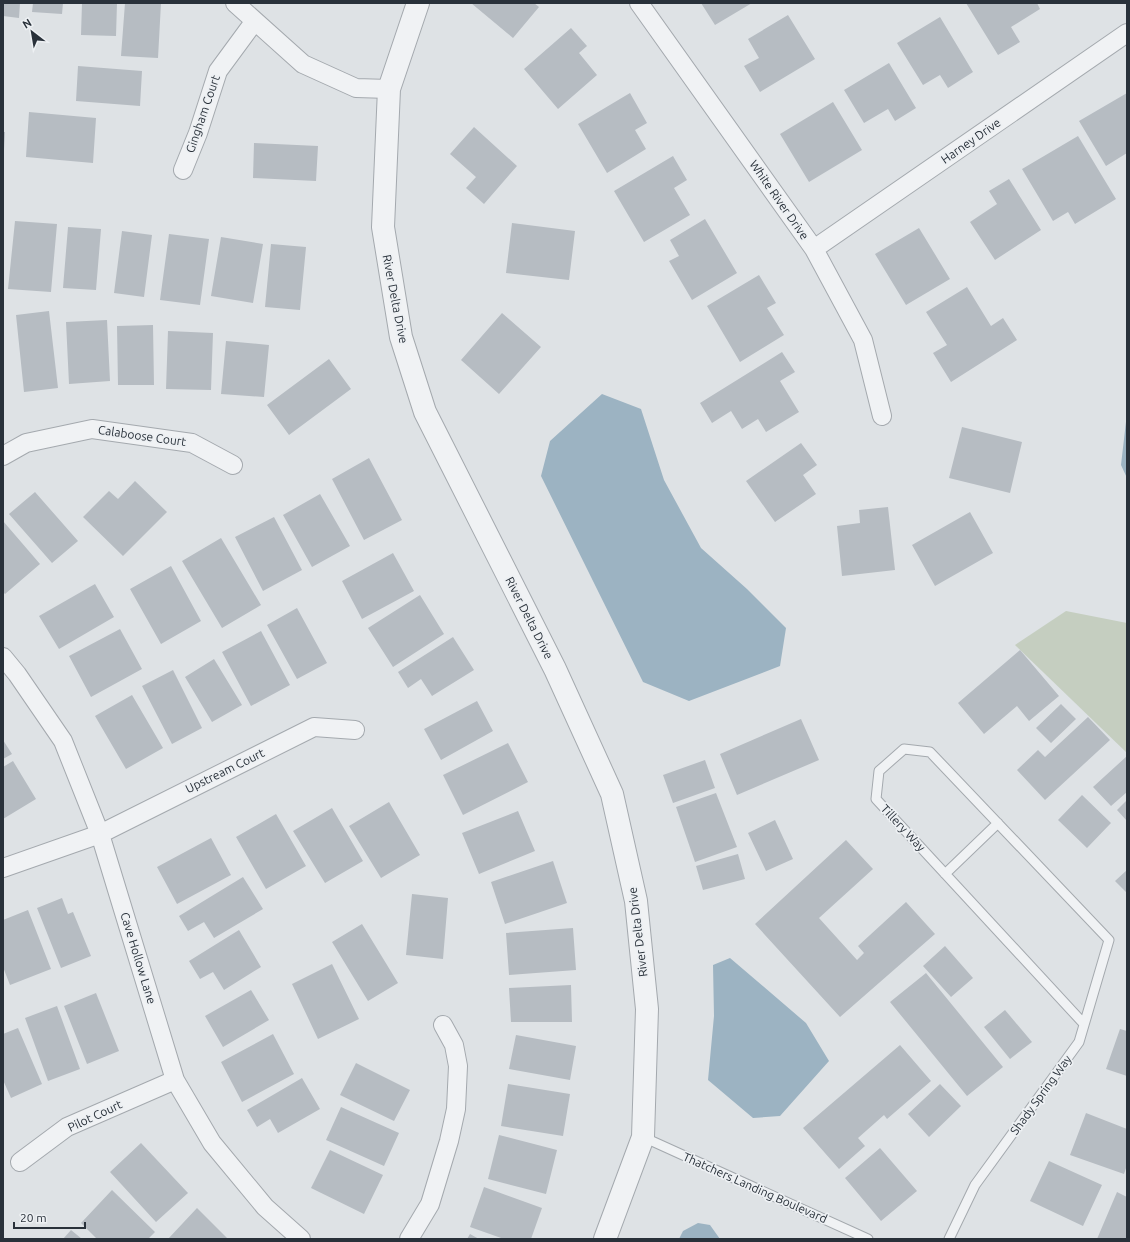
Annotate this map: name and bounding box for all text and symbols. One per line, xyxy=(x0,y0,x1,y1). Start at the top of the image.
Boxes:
north arrow xyxy=(12,12,52,52)
text: N xyxy=(20,16,33,31)
street label: Gingham Court xyxy=(183,73,222,154)
street label: Harney Drive xyxy=(939,115,1003,166)
street label: White River Drive xyxy=(747,158,812,242)
street label: River Delta Drive xyxy=(380,253,410,344)
street label: Calaboose Court xyxy=(97,423,187,448)
street label: River Delta Drive xyxy=(503,575,556,661)
street label: Upstream Court xyxy=(183,746,267,795)
street label: Tillery Way xyxy=(879,802,928,854)
street label: River Delta Drive xyxy=(626,886,649,978)
street label: Cave Hollow Lane xyxy=(118,910,159,1005)
street label: Shady Spring Way xyxy=(1007,1052,1074,1137)
street label: Pilot Court xyxy=(66,1097,124,1134)
street label: Thatchers Landing Boulevard xyxy=(681,1150,829,1225)
scale bar xyxy=(14,1204,85,1230)
text: 20 m xyxy=(20,1211,47,1224)

